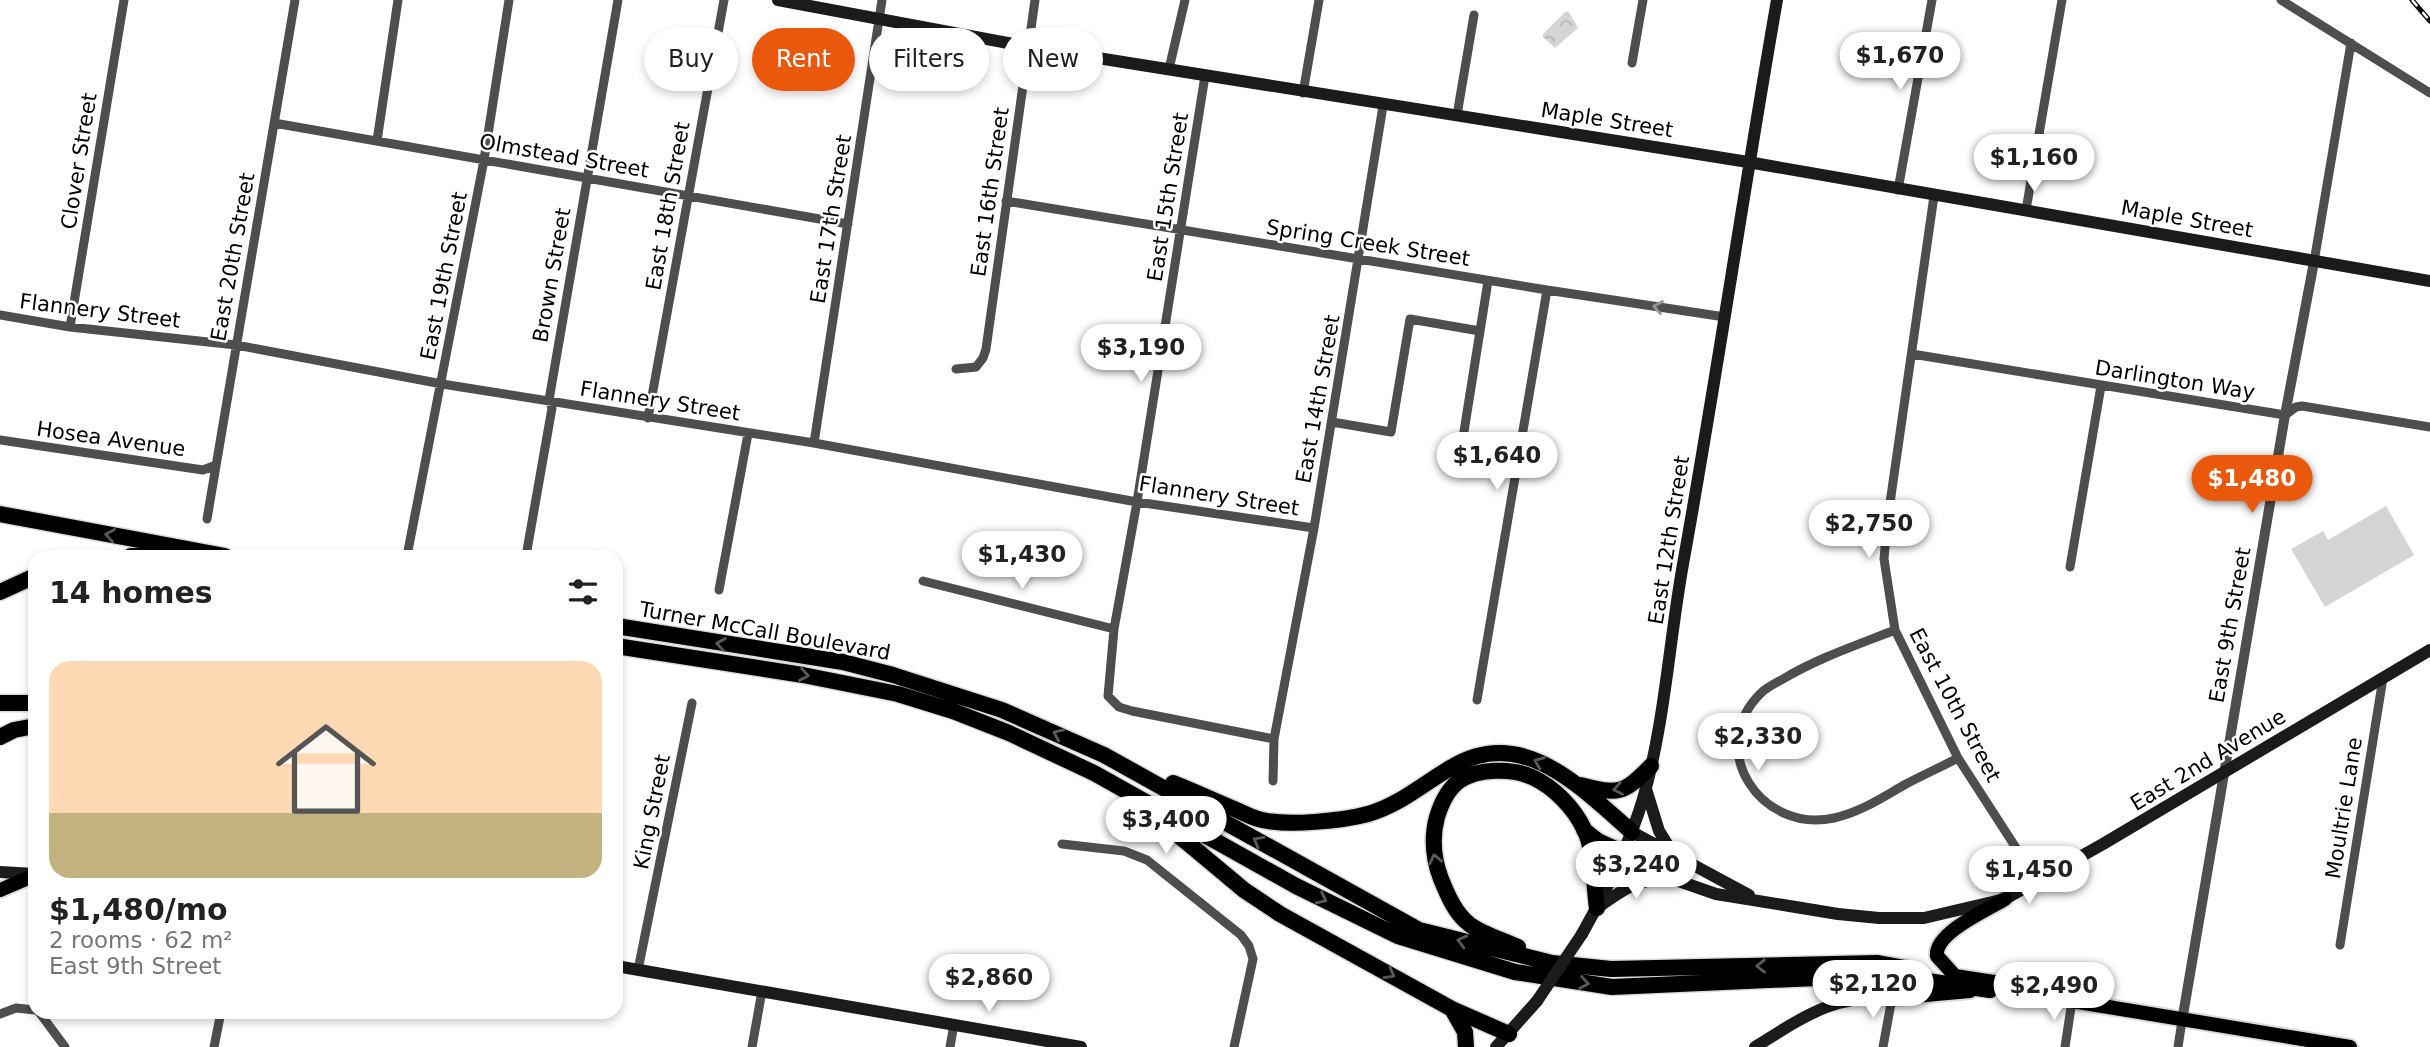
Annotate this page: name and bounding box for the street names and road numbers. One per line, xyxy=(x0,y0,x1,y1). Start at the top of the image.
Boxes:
street label: Clover Street xyxy=(56,91,102,231)
street label: Maple Street xyxy=(1539,98,1675,142)
street label: East 16th Street xyxy=(966,106,1014,278)
street label: East 15th Street xyxy=(1143,111,1193,283)
street label: East 18th Street xyxy=(641,120,695,292)
street label: Olmstead Street xyxy=(477,129,651,183)
street label: East 17th Street xyxy=(806,133,856,305)
street label: East 20th Street xyxy=(206,171,260,343)
street label: East 19th Street xyxy=(416,190,472,362)
street label: Maple Street xyxy=(2119,196,2255,242)
street label: Brown Street xyxy=(528,206,576,344)
street label: Spring Creek Street xyxy=(1265,215,1471,271)
street label: Flannery Street xyxy=(18,289,182,333)
street label: East 14th Street xyxy=(1291,313,1345,485)
street label: Darlington Way xyxy=(2093,355,2257,405)
street label: Flannery Street xyxy=(578,376,742,426)
street label: Hosea Avenue xyxy=(35,417,187,461)
street label: East 12th Street xyxy=(1644,454,1694,626)
street label: Flannery Street xyxy=(1137,471,1301,521)
street label: East 9th Street xyxy=(2205,545,2255,705)
street label: Turner McCall Boulevard xyxy=(637,597,892,665)
street label: East 10th Street xyxy=(1904,624,2006,786)
street label: East 2nd Avenue xyxy=(2126,704,2290,816)
street label: Moultrie Lane xyxy=(2321,735,2367,881)
street label: King Street xyxy=(629,752,675,872)

